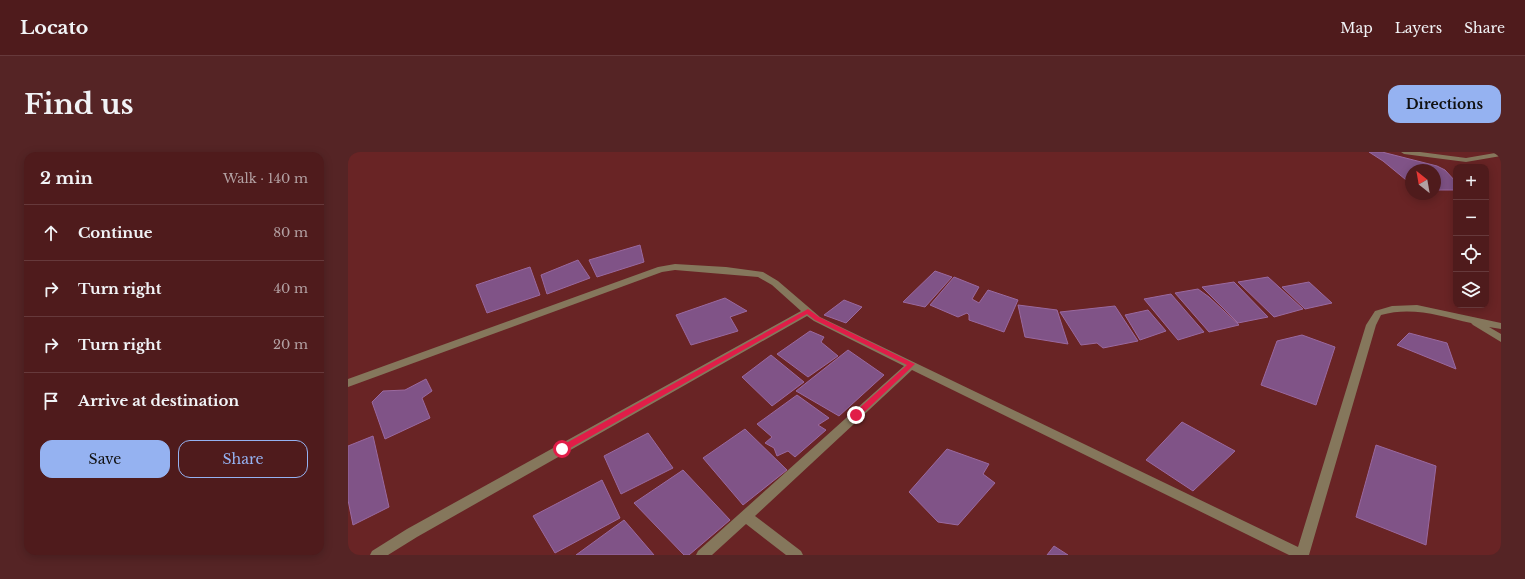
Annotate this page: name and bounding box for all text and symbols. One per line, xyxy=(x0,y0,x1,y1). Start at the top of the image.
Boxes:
text: Locato xyxy=(20,16,88,39)
text: Map xyxy=(1340,19,1373,37)
text: Layers xyxy=(1395,19,1442,37)
text: Share xyxy=(1464,19,1505,37)
button: Directions xyxy=(1388,85,1501,123)
text: Find us xyxy=(24,87,134,122)
north arrow xyxy=(1405,164,1441,200)
map controls xyxy=(1453,164,1489,308)
button: + xyxy=(1453,164,1489,200)
text: 2 min xyxy=(40,168,93,189)
text: Walk · 140 m xyxy=(223,170,308,187)
button: − xyxy=(1453,200,1489,236)
icon: ahead xyxy=(40,222,62,244)
text: Continue xyxy=(78,223,153,242)
text: 80 m xyxy=(273,224,308,241)
button: locate xyxy=(1453,236,1489,272)
button: layers xyxy=(1453,272,1489,308)
icon: right xyxy=(40,278,62,300)
text: Turn right xyxy=(78,279,161,298)
text: 40 m xyxy=(273,280,308,297)
icon: right xyxy=(40,334,62,356)
text: Turn right xyxy=(78,335,161,354)
text: 20 m xyxy=(273,336,308,353)
icon: arrive xyxy=(40,390,62,412)
text: Arrive at destination xyxy=(78,391,239,410)
route end xyxy=(847,406,865,424)
button: Save xyxy=(40,440,170,478)
button: Share xyxy=(178,440,308,478)
route start xyxy=(553,440,571,458)

